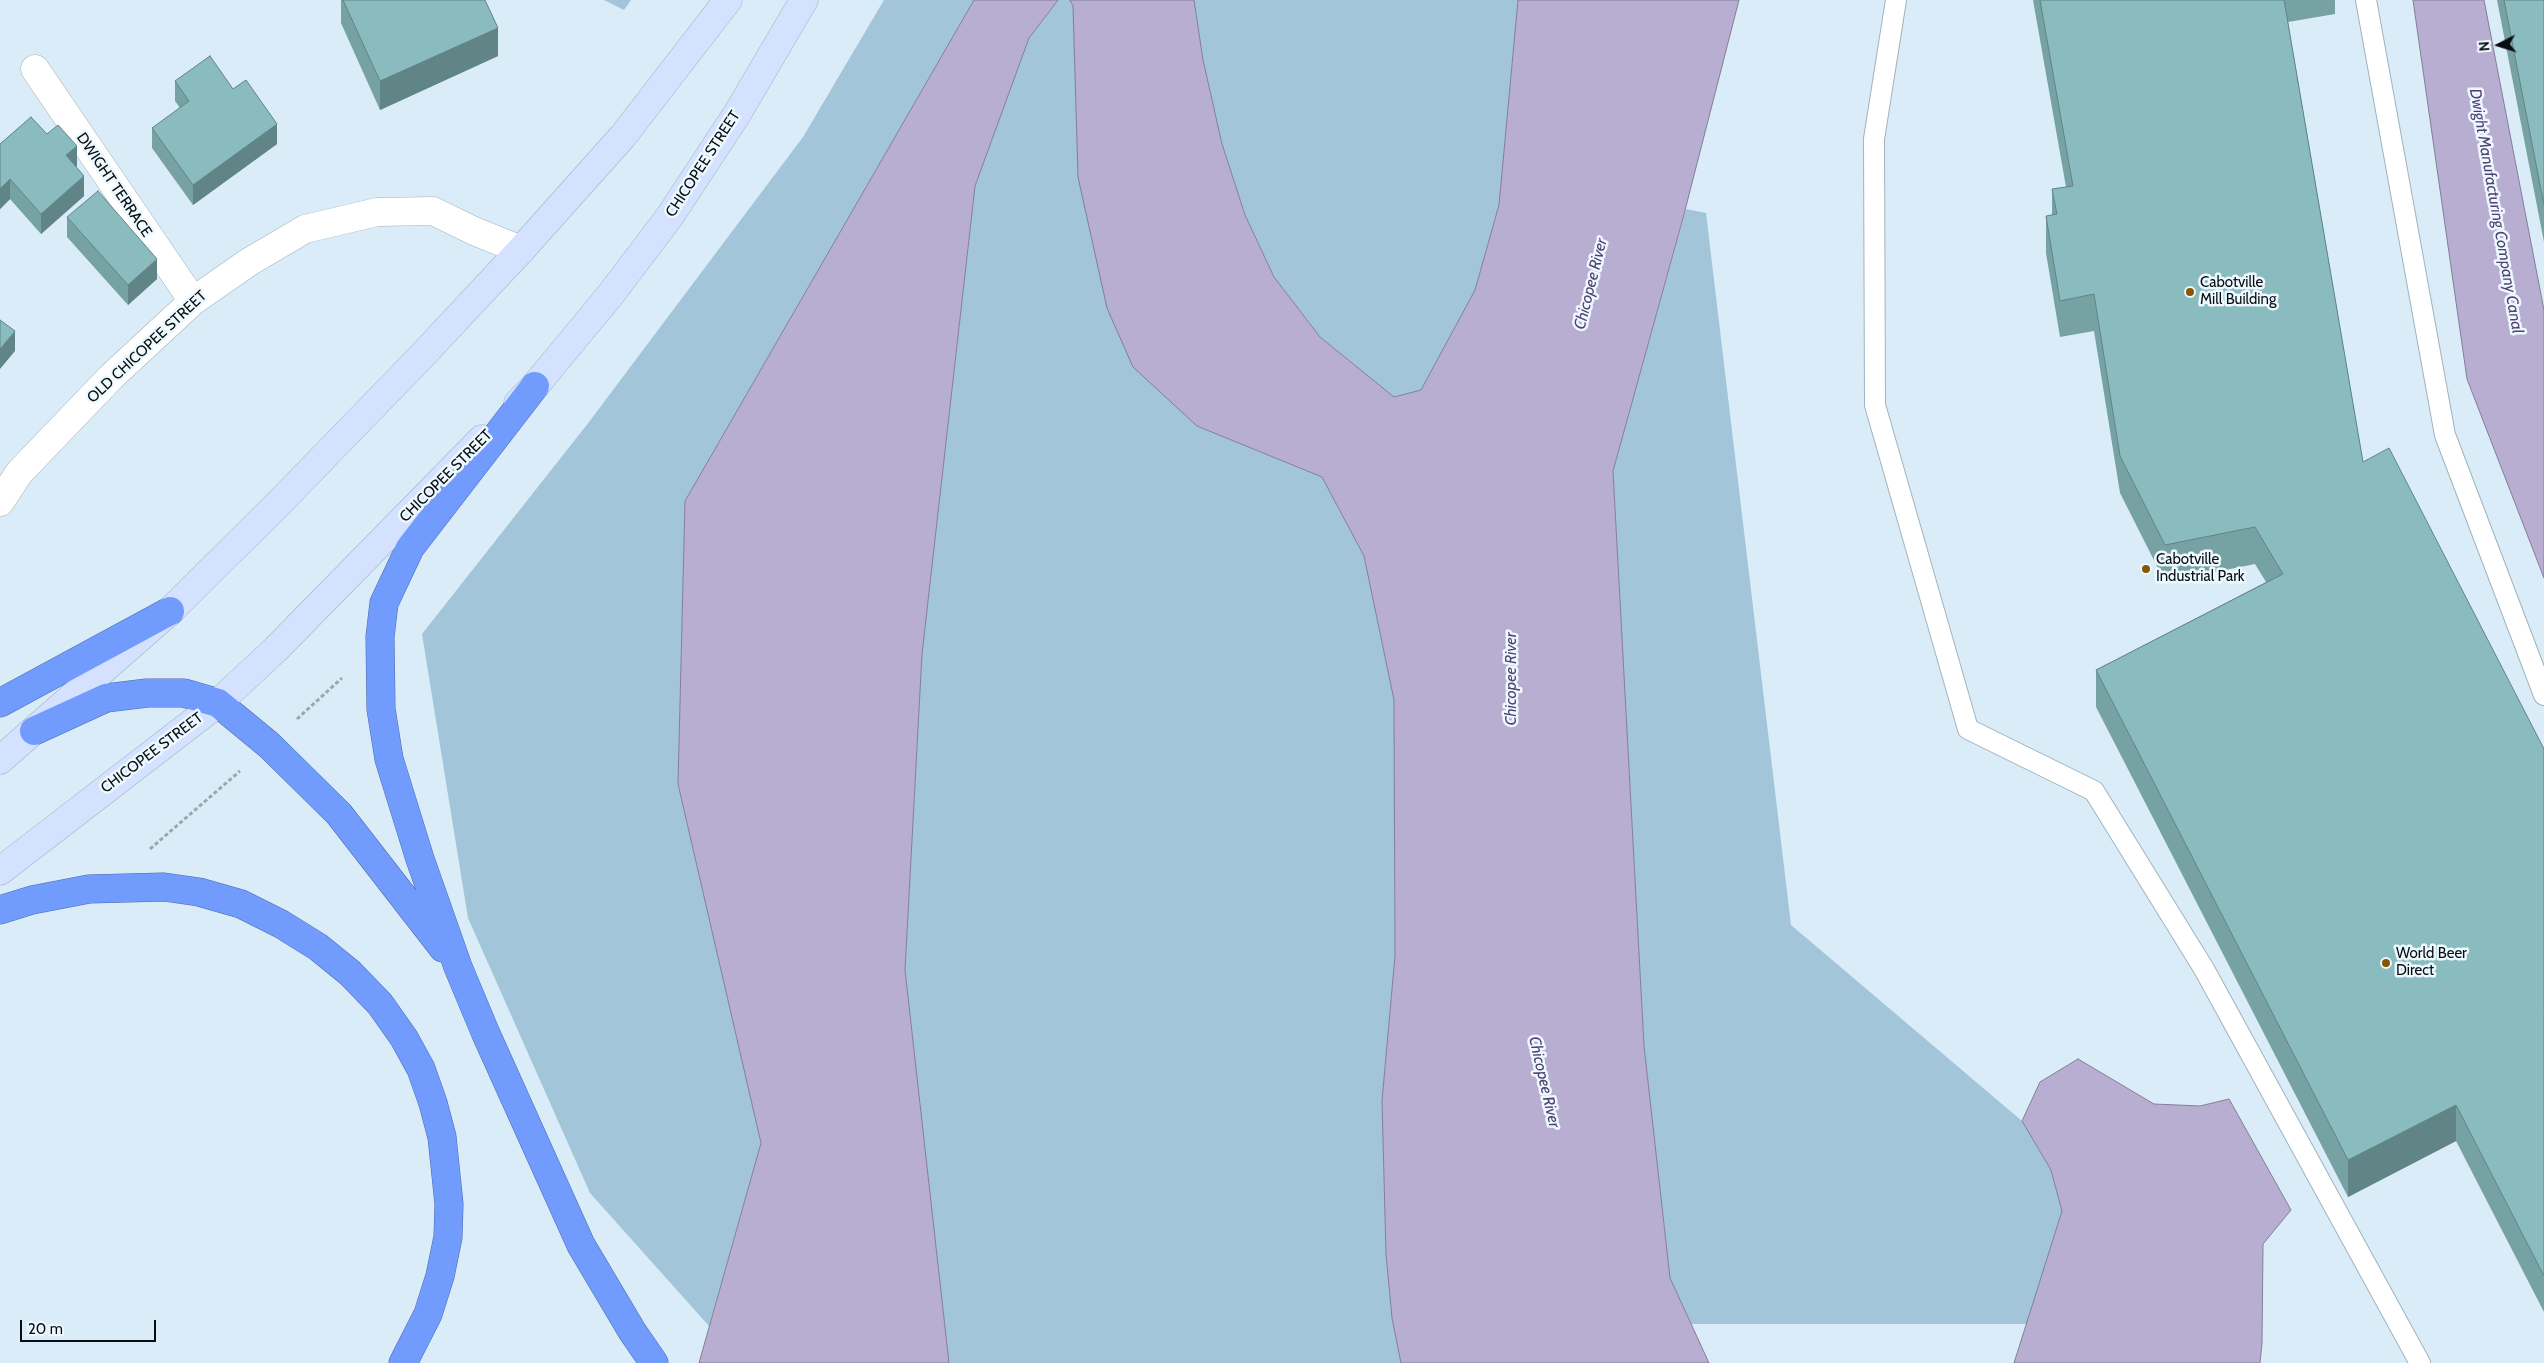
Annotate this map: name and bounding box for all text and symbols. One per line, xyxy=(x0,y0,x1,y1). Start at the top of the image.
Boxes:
north arrow xyxy=(2474,20,2524,70)
text: N xyxy=(2475,41,2493,52)
water label: Dwight Manufacturing Company Canal xyxy=(2465,87,2527,335)
street label: CHICOPEE STREET xyxy=(662,107,744,221)
street label: DWIGHT TERRACE xyxy=(72,129,156,241)
water label: Chicopee River xyxy=(1570,236,1612,332)
place label: Cabotville Mill Building xyxy=(2200,274,2276,309)
marker: Cabotville Mill Building xyxy=(2184,286,2196,298)
street label: OLD CHICOPEE STREET xyxy=(84,287,210,407)
street label: CHICOPEE STREET xyxy=(396,426,496,526)
place label: Cabotville Industrial Park xyxy=(2156,551,2245,586)
marker: Cabotville Industrial Park xyxy=(2140,563,2152,575)
water label: Chicopee River xyxy=(1501,632,1521,726)
street label: CHICOPEE STREET xyxy=(97,709,207,797)
place label: World Beer Direct xyxy=(2396,945,2467,980)
marker: World Beer Direct xyxy=(2380,957,2392,969)
water label: Chicopee River xyxy=(1524,1034,1564,1130)
scale bar xyxy=(22,1310,159,1342)
text: 20 m xyxy=(28,1320,63,1338)

